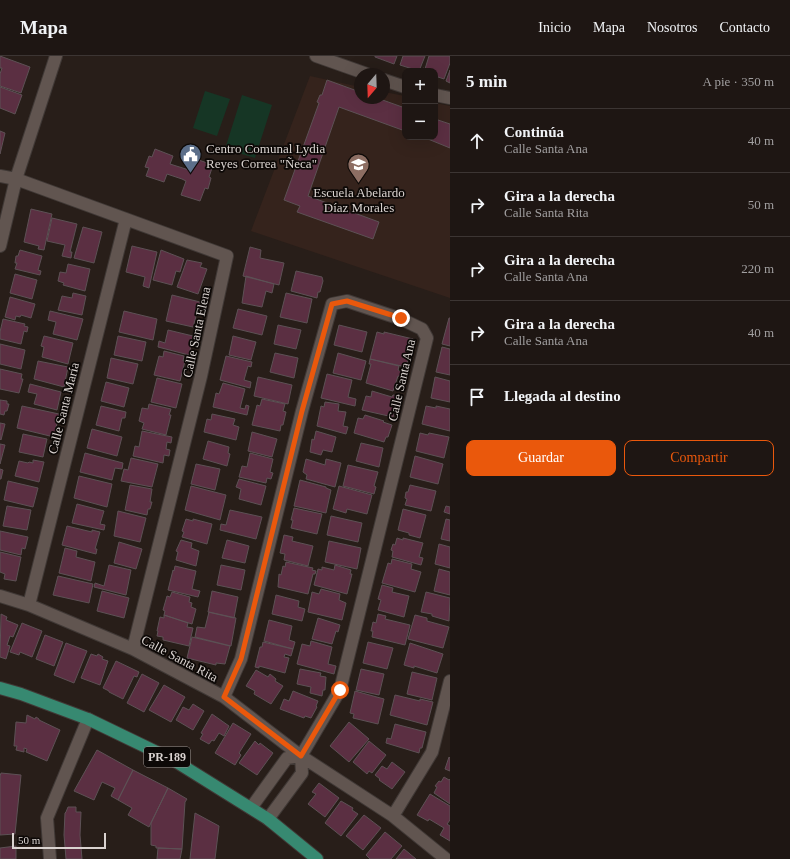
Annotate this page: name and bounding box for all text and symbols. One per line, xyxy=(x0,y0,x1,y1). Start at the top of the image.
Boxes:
text: Mapa xyxy=(20,17,68,38)
text: Inicio xyxy=(538,20,571,35)
text: Mapa xyxy=(593,20,625,35)
text: Nosotros xyxy=(647,20,697,35)
text: Contacto xyxy=(719,20,770,35)
north arrow xyxy=(354,68,390,104)
map controls xyxy=(402,68,438,140)
button: + xyxy=(402,68,438,104)
text: 5 min xyxy=(466,72,507,91)
text: A pie · 350 m xyxy=(703,74,774,89)
button: − xyxy=(402,104,438,140)
text: Continúa xyxy=(504,124,564,140)
icon: ahead xyxy=(466,130,488,152)
text: 40 m xyxy=(748,133,774,148)
place label: Centro Comunal Lydia Reyes Correa "Ñeca" xyxy=(206,141,325,171)
text: Calle Santa Ana xyxy=(504,141,588,156)
public building icon: Centro Comunal Lydia Reyes Correa "Ñeca" xyxy=(177,142,203,175)
school or university icon: Escuela Abelardo Díaz Morales xyxy=(346,151,372,184)
place label: Escuela Abelardo Díaz Morales xyxy=(313,185,405,215)
text: Gira a la derecha xyxy=(504,188,615,204)
icon: right xyxy=(466,194,488,216)
text: 50 m xyxy=(748,197,774,212)
text: Calle Santa Rita xyxy=(504,205,588,220)
text: Gira a la derecha xyxy=(504,252,615,268)
icon: right xyxy=(466,258,488,280)
text: 220 m xyxy=(741,261,774,276)
text: Calle Santa Ana xyxy=(504,269,588,284)
street label: Calle Santa Elena xyxy=(180,285,213,379)
route end xyxy=(392,309,410,327)
text: Gira a la derecha xyxy=(504,316,615,332)
icon: right xyxy=(466,322,488,344)
text: 40 m xyxy=(748,325,774,340)
text: Calle Santa Ana xyxy=(504,333,588,348)
street label: Calle Santa Ana xyxy=(385,337,418,423)
street label: Calle Santa María xyxy=(45,361,82,455)
icon: arrive xyxy=(466,386,488,408)
text: Llegada al destino xyxy=(504,388,621,404)
button: Guardar xyxy=(466,440,616,476)
button: Compartir xyxy=(624,440,774,476)
street label: Calle Santa Rita xyxy=(139,632,221,685)
route start xyxy=(331,681,349,699)
road number: PR-189 xyxy=(144,747,190,767)
scale bar xyxy=(12,831,106,850)
text: 50 m xyxy=(18,834,40,846)

